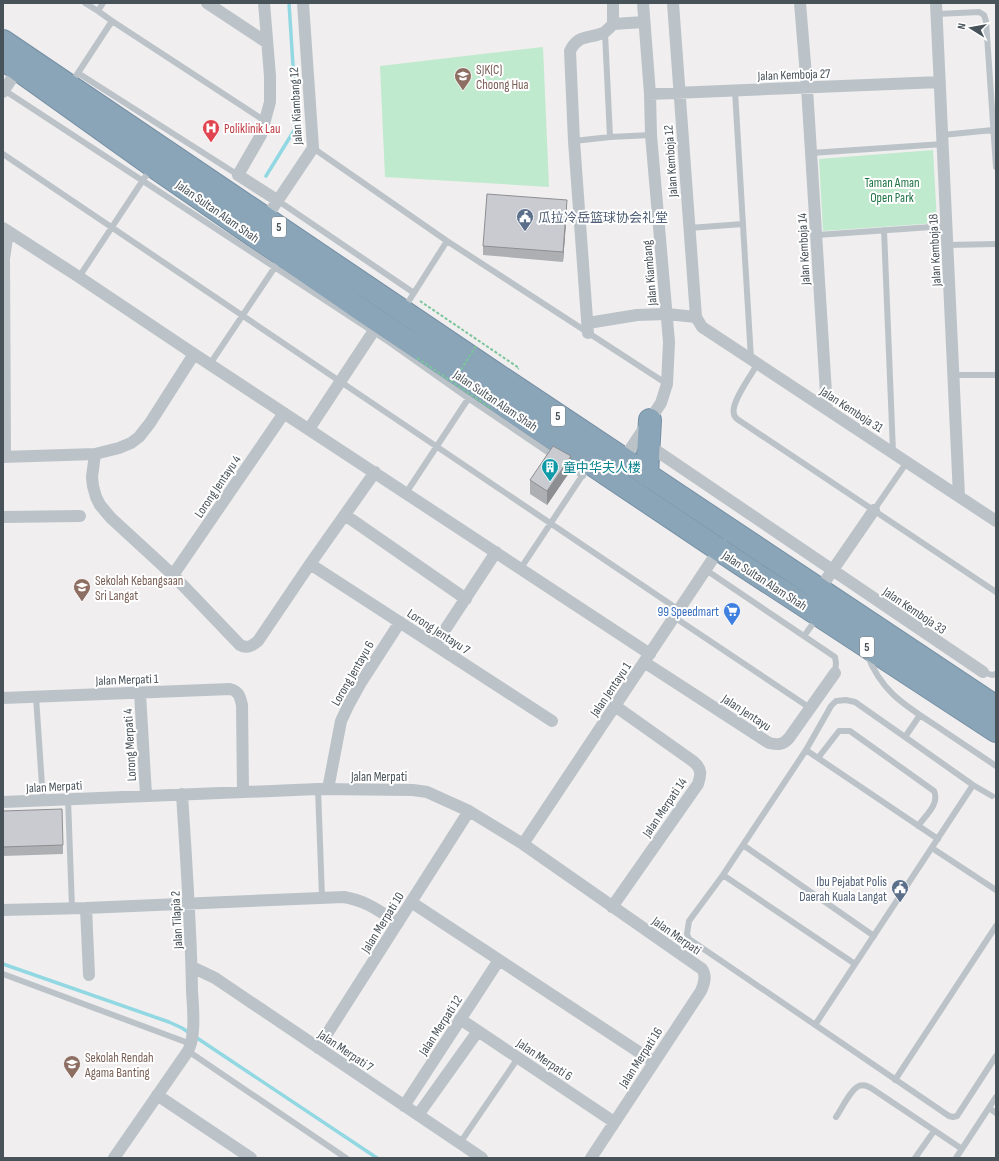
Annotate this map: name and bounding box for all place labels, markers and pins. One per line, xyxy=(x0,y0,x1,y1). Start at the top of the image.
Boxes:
place label: SJK(C) Choong Hua xyxy=(476,62,529,93)
school or university icon: SJK(C) Choong Hua xyxy=(453,66,473,91)
hospital icon: Poliklinik Lau xyxy=(201,118,221,143)
place label: Poliklinik Lau xyxy=(224,121,280,137)
public building icon: 瓜拉冷岳篮球协会礼堂 xyxy=(515,207,535,232)
place label: 瓜拉冷岳篮球协会礼堂 xyxy=(538,210,668,226)
building icon: 童中华夫人楼 xyxy=(540,457,560,482)
place label: 童中华夫人楼 xyxy=(563,460,641,476)
place label: Sekolah Kebangsaan Sri Langat xyxy=(95,573,183,604)
school or university icon: Sekolah Kebangsaan Sri Langat xyxy=(72,577,92,602)
supermarket icon: 99 Speedmart xyxy=(722,601,742,626)
place label: 99 Speedmart xyxy=(657,604,719,620)
place label: Ibu Pejabat Polis Daerah Kuala Langat xyxy=(799,874,887,905)
public building icon: Ibu Pejabat Polis Daerah Kuala Langat xyxy=(890,878,910,903)
place label: Sekolah Rendah Agama Banting xyxy=(84,1050,154,1081)
school or university icon: Sekolah Rendah Agama Banting xyxy=(62,1054,82,1079)

